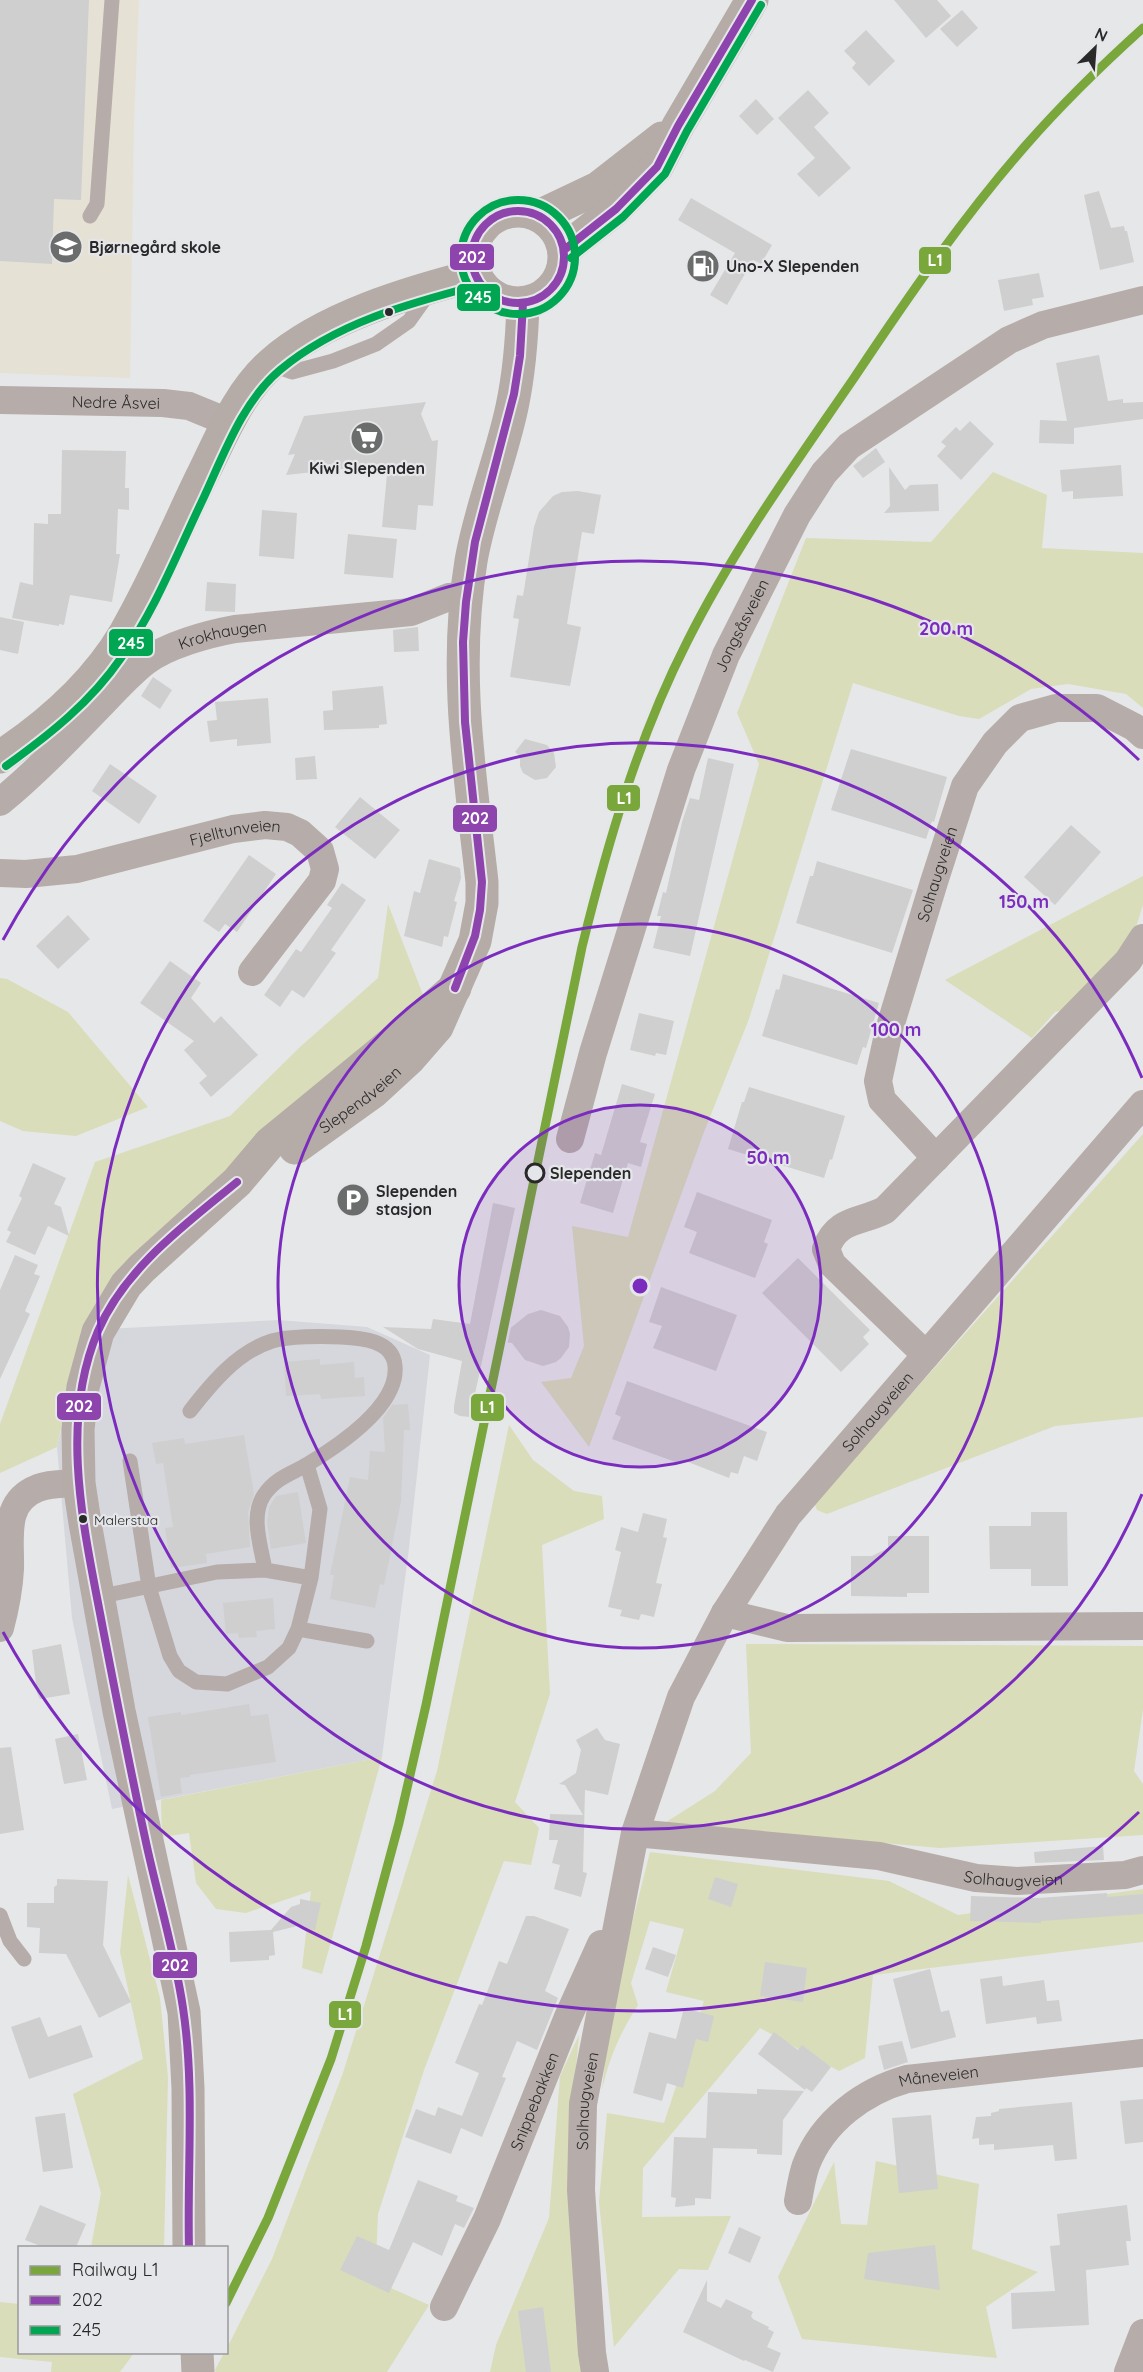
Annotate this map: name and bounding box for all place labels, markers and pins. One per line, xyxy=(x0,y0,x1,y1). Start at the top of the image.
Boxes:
school or university icon: Bjørnegård skole xyxy=(48,229,84,265)
place label: Bjørnegård skole xyxy=(89,237,221,257)
fuel station icon: Uno-X Slependen xyxy=(685,248,721,284)
place label: Uno-X Slependen xyxy=(726,256,859,276)
unlabelled marker xyxy=(383,306,395,318)
supermarket icon: Kiwi Slependen xyxy=(349,420,385,456)
place label: Kiwi Slependen xyxy=(309,458,425,478)
marker: Slependen xyxy=(525,1163,545,1183)
place label: Slependen xyxy=(550,1163,631,1183)
place label: Slependen stasjon xyxy=(376,1181,457,1219)
parking icon: Slependen stasjon xyxy=(335,1182,371,1218)
centre of rings xyxy=(630,1276,650,1296)
place label: Malerstua xyxy=(94,1511,158,1529)
marker: Malerstua xyxy=(77,1513,89,1525)

